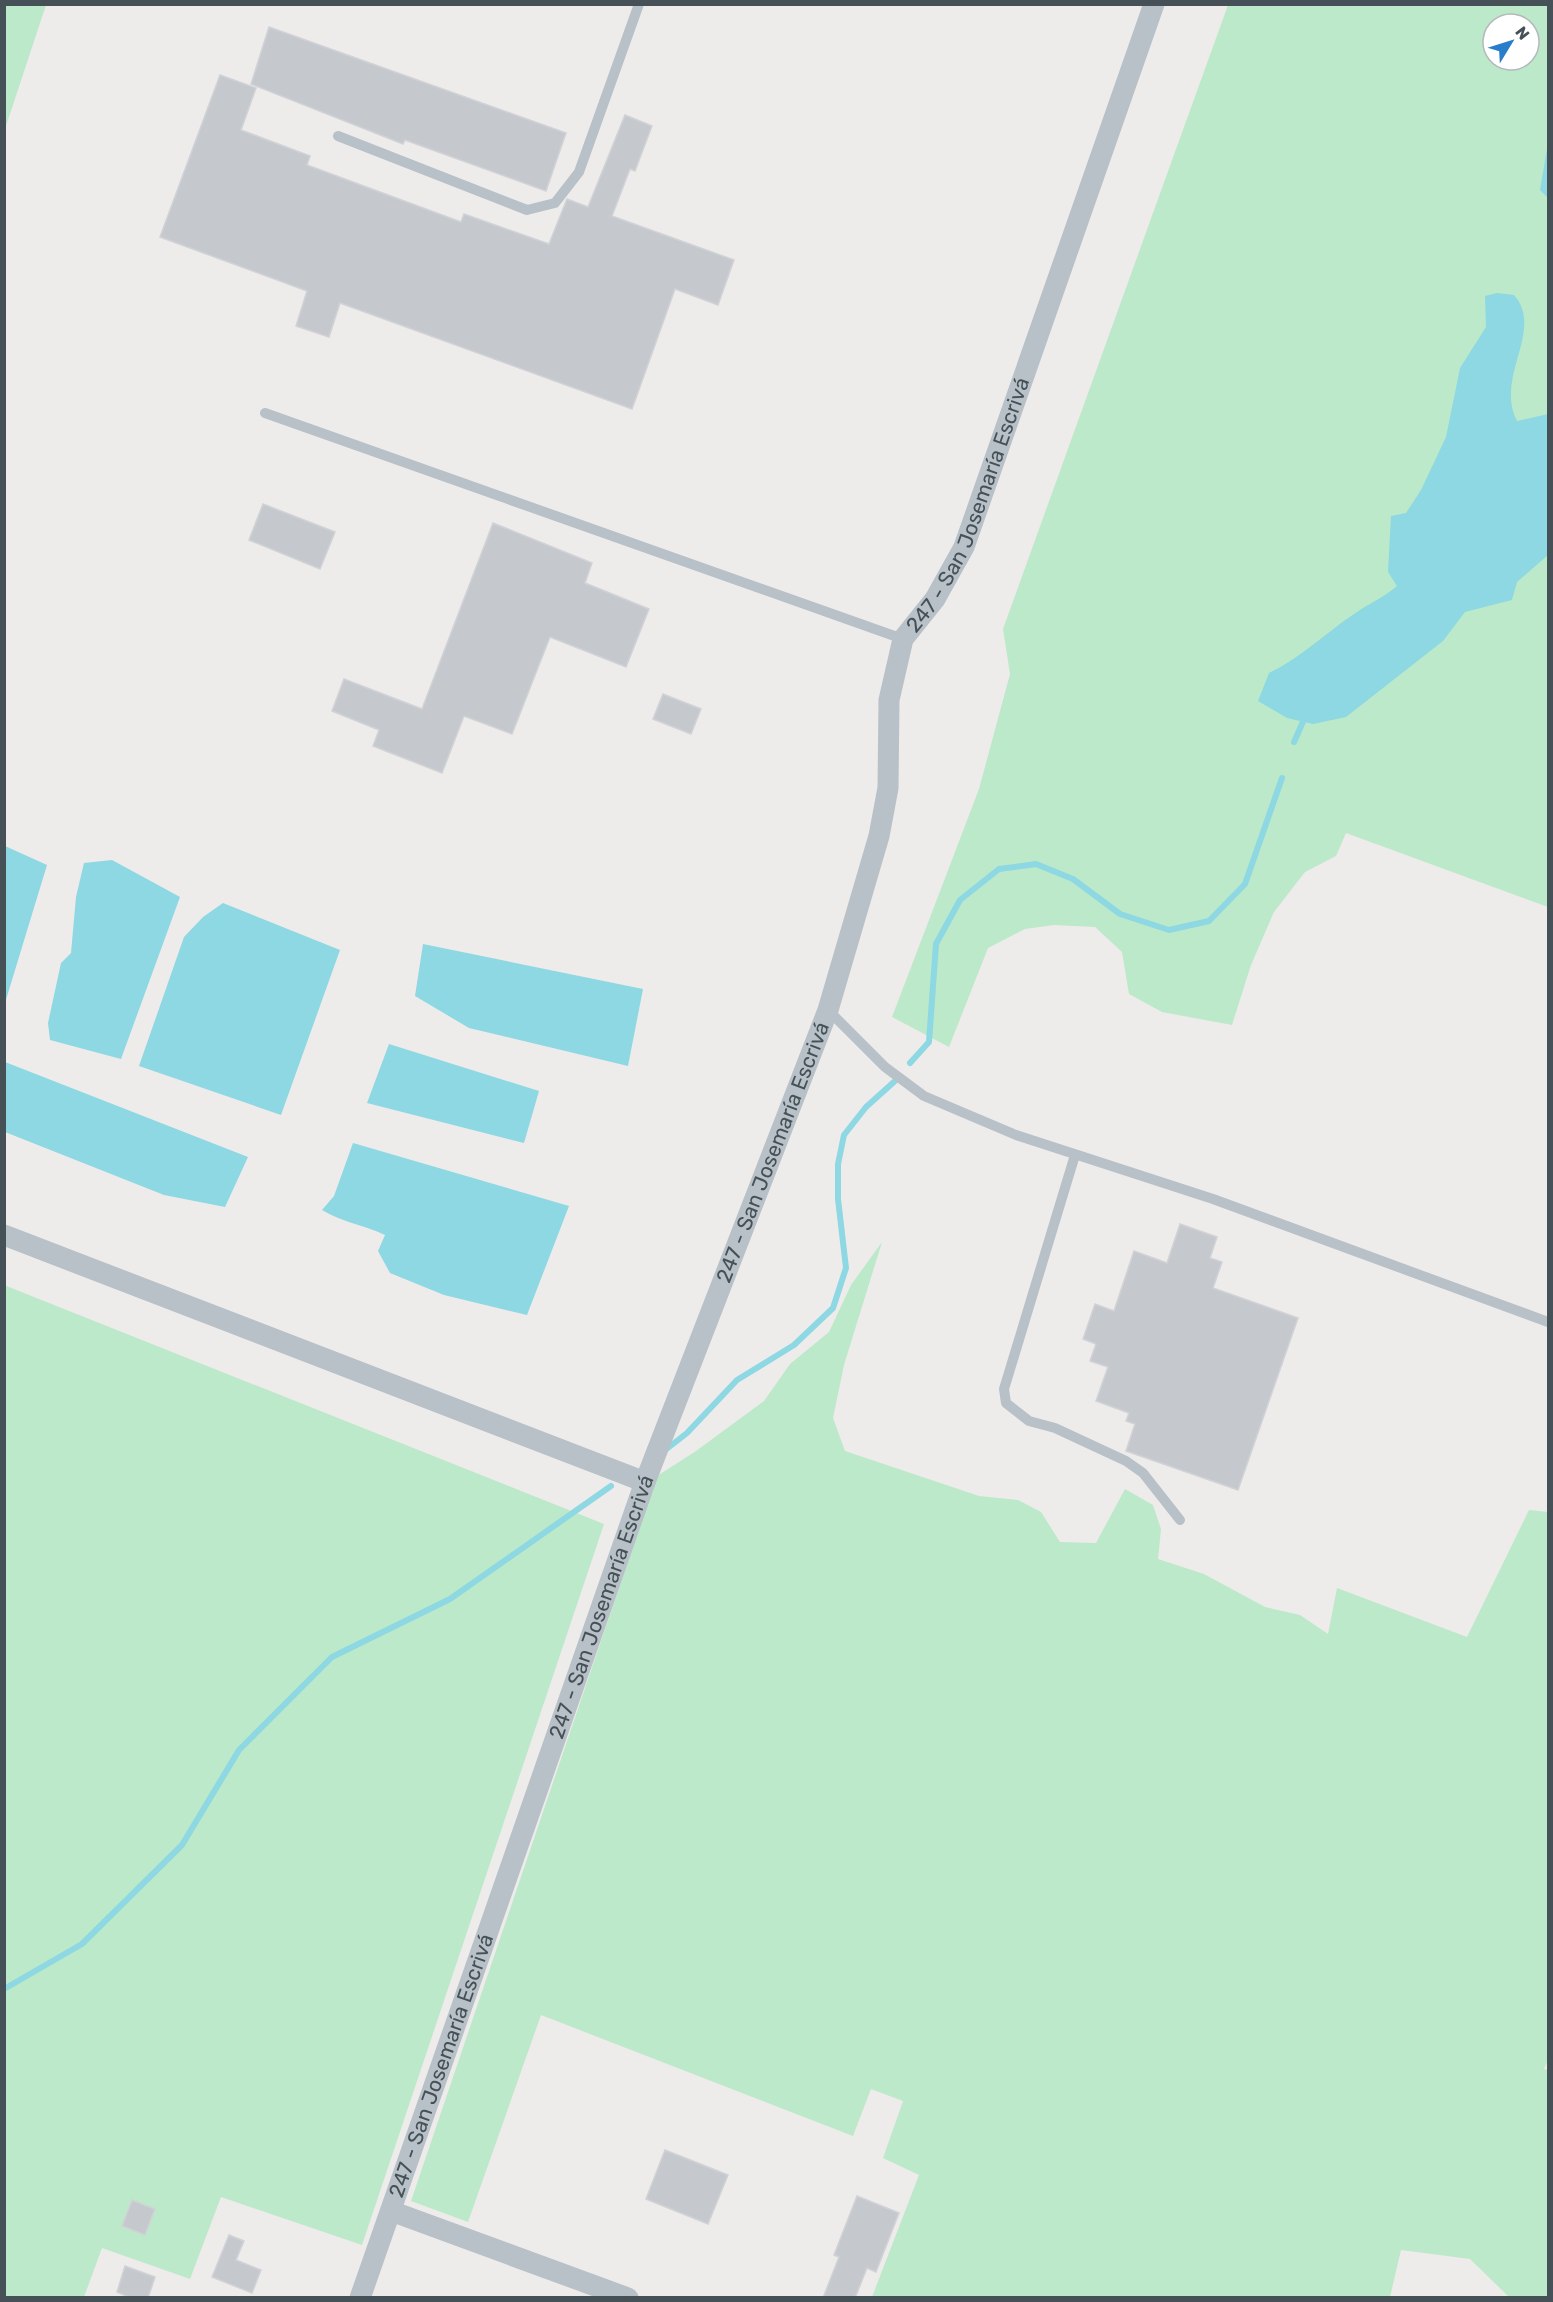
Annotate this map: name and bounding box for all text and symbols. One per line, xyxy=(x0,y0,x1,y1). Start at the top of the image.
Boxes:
north arrow xyxy=(1481,12,1541,72)
text: N xyxy=(1511,23,1533,43)
street label: 247 - San Josemaría Escrivá xyxy=(900,374,1034,637)
street label: 247 - San Josemaría Escrivá xyxy=(711,1018,834,1286)
street label: 247 - San Josemaría Escrivá xyxy=(543,1471,659,1742)
street label: 247 - San Josemaría Escrivá xyxy=(383,1930,498,2201)

